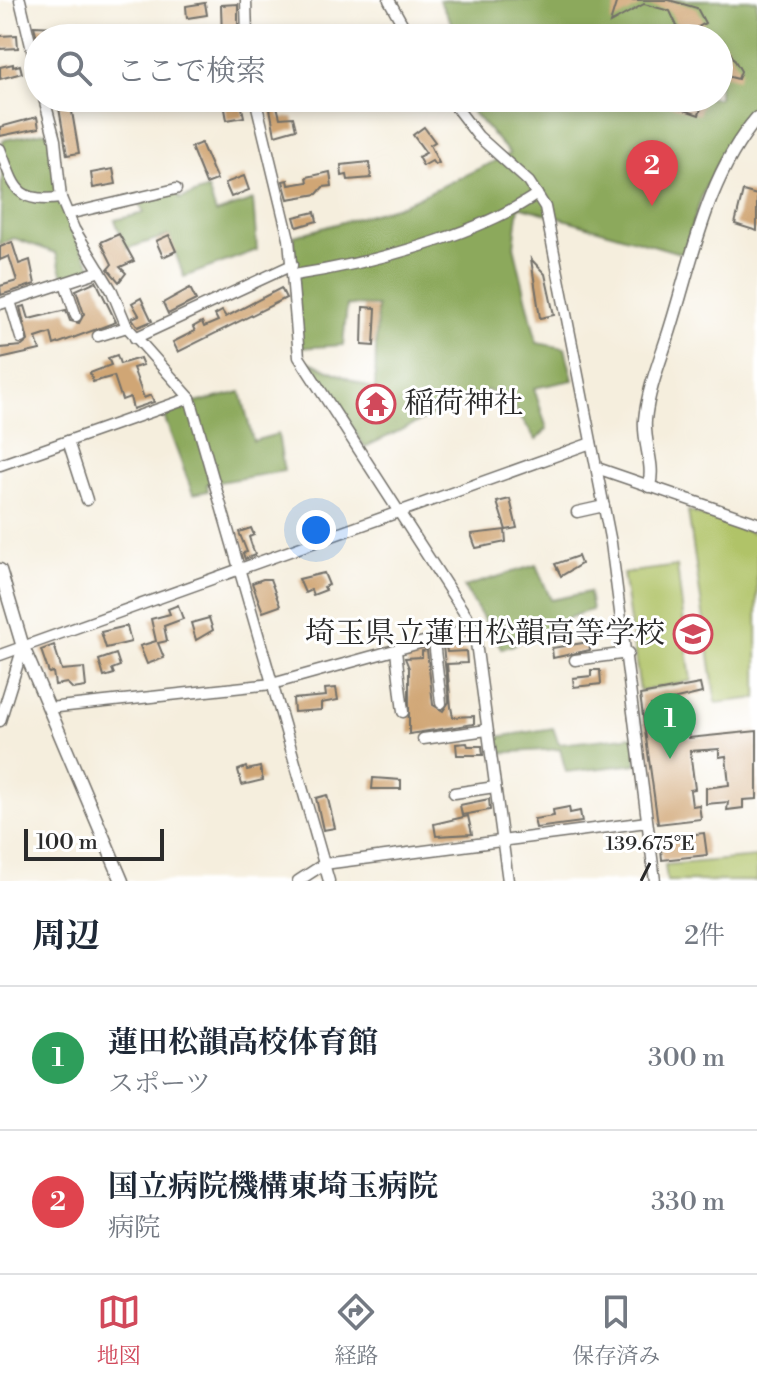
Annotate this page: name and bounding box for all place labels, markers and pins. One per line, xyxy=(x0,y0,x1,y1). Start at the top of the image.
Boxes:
pin: 2 xyxy=(626,140,678,206)
temple icon: 稲荷神社 xyxy=(355,383,397,425)
place label: 稲荷神社 xyxy=(404,385,524,423)
school or university icon: 埼玉県立蓮田松韻高等学校 xyxy=(672,613,714,655)
place label: 埼玉県立蓮田松韻高等学校 xyxy=(305,615,665,653)
pin: 1 xyxy=(644,693,696,759)

